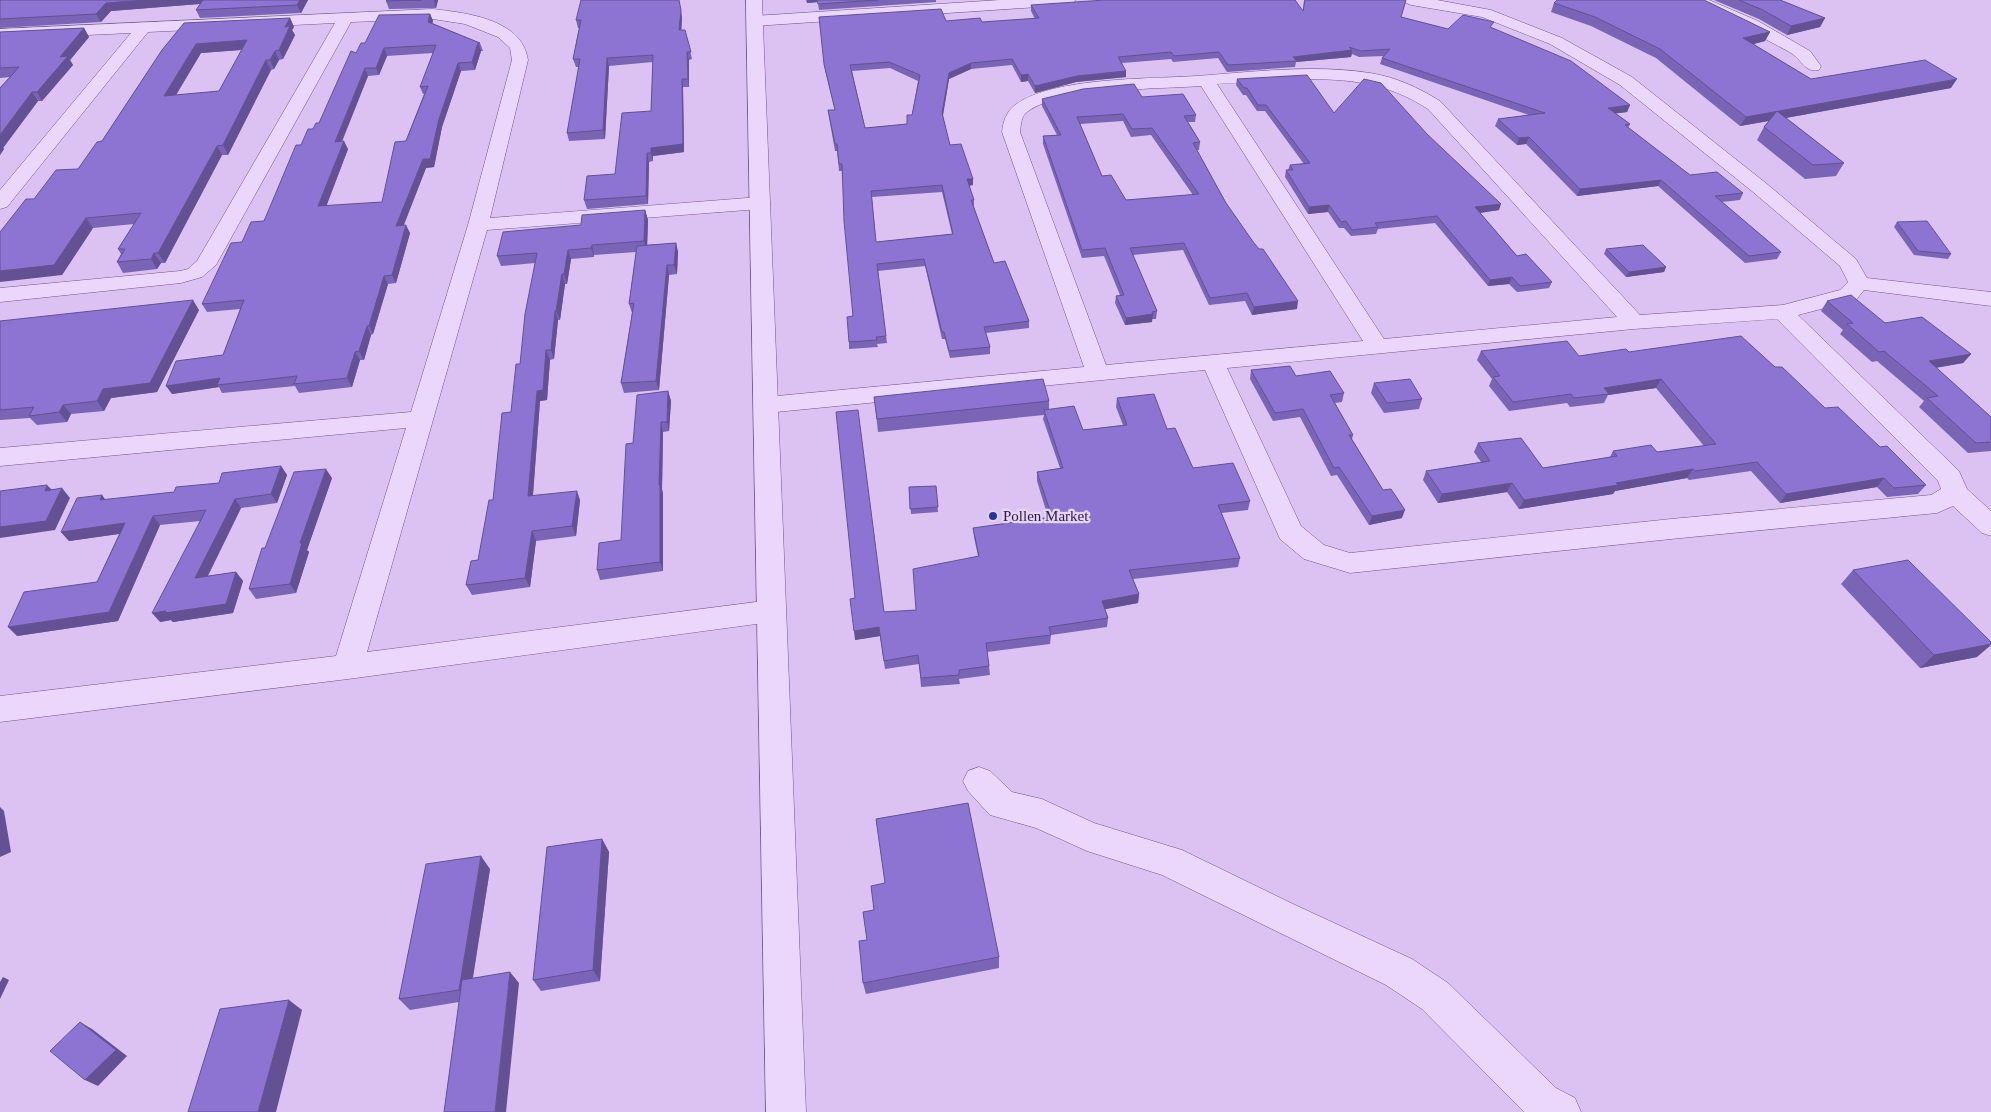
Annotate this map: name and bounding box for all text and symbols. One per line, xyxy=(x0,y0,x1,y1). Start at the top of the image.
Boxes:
place label: Pollen Market xyxy=(1003,508,1089,524)
marker: Pollen Market xyxy=(987,510,999,522)

